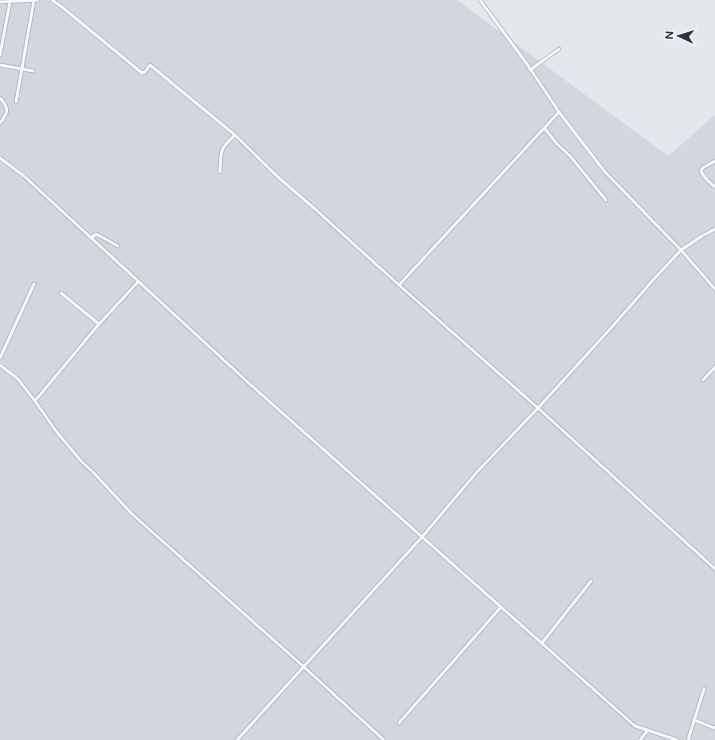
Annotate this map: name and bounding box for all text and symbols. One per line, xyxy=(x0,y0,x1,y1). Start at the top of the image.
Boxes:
north arrow xyxy=(659,16,699,56)
text: N xyxy=(663,31,676,40)

